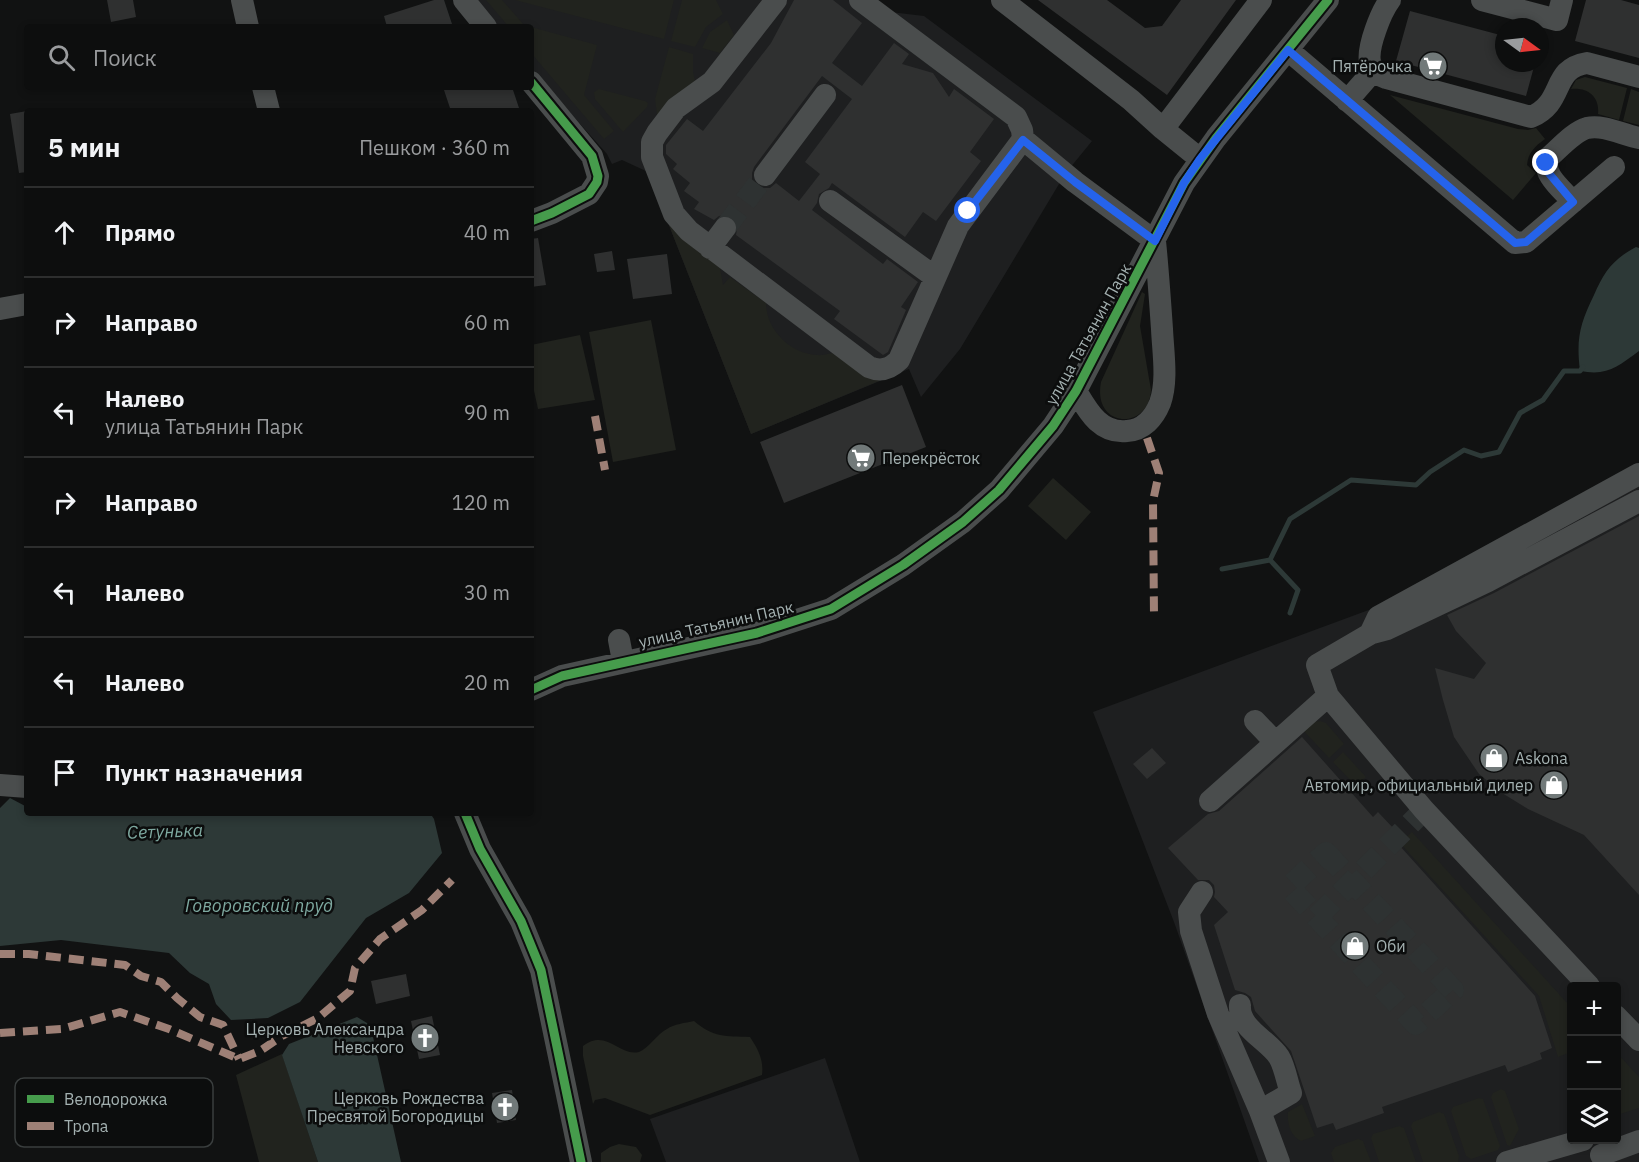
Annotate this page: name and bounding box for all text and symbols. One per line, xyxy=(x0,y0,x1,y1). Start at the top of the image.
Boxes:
north arrow xyxy=(1495,18,1549,72)
search box xyxy=(24,24,534,90)
icon: search xyxy=(45,41,78,74)
text: Поиск xyxy=(93,43,157,72)
supermarket icon: Пятёрочка xyxy=(1417,50,1449,82)
place label: Пятёрочка xyxy=(1332,56,1412,76)
text: 5 мин xyxy=(48,130,120,164)
text: Пешком · 360 m xyxy=(359,134,510,161)
route end xyxy=(1532,149,1558,175)
route start xyxy=(954,197,980,223)
icon: ahead xyxy=(48,216,81,249)
text: Прямо xyxy=(105,218,175,247)
text: 40 m xyxy=(464,219,510,246)
street label: улица Татьянин Парк xyxy=(1041,260,1135,408)
icon: right xyxy=(48,306,81,339)
text: Направо xyxy=(105,308,198,337)
text: 60 m xyxy=(464,309,510,336)
text: Налево xyxy=(105,384,184,413)
icon: left xyxy=(48,396,81,429)
text: 90 m xyxy=(464,399,510,426)
text: улица Татьянин Парк xyxy=(105,413,303,440)
supermarket icon: Перекрёсток xyxy=(845,442,877,474)
place label: Перекрёсток xyxy=(882,448,980,468)
icon: right xyxy=(48,486,81,519)
text: Направо xyxy=(105,488,198,517)
text: 120 m xyxy=(452,489,510,516)
icon: left xyxy=(48,576,81,609)
text: Налево xyxy=(105,578,184,607)
text: 30 m xyxy=(464,579,510,606)
street label: улица Татьянин Парк xyxy=(637,596,796,652)
icon: left xyxy=(48,666,81,699)
text: Налево xyxy=(105,668,184,697)
text: 20 m xyxy=(464,669,510,696)
shop icon: Askona xyxy=(1478,742,1510,774)
place label: Askona xyxy=(1515,748,1568,768)
icon: arrive xyxy=(48,756,81,789)
text: Пункт назначения xyxy=(105,758,303,787)
shop icon: Автомир, официальный дилер xyxy=(1538,769,1570,801)
place label: Автомир, официальный дилер xyxy=(1304,775,1533,795)
water label: Сетунька xyxy=(127,818,203,844)
water label: Говоровский пруд xyxy=(185,894,333,917)
shop icon: Оби xyxy=(1339,930,1371,962)
place label: Оби xyxy=(1376,936,1406,956)
map controls xyxy=(1567,982,1621,1144)
button: + xyxy=(1567,982,1621,1036)
place label: Церковь Александра Невского xyxy=(246,1019,404,1057)
church icon: Церковь Александра Невского xyxy=(409,1022,441,1054)
button: − xyxy=(1567,1036,1621,1090)
legend xyxy=(15,1078,213,1147)
place label: Церковь Рождества Пресвятой Богородицы xyxy=(307,1088,484,1126)
text: Велодорожка xyxy=(64,1089,168,1109)
button: layers xyxy=(1567,1090,1621,1144)
church icon: Церковь Рождества Пресвятой Богородицы xyxy=(489,1091,521,1123)
text: Тропа xyxy=(64,1116,109,1136)

